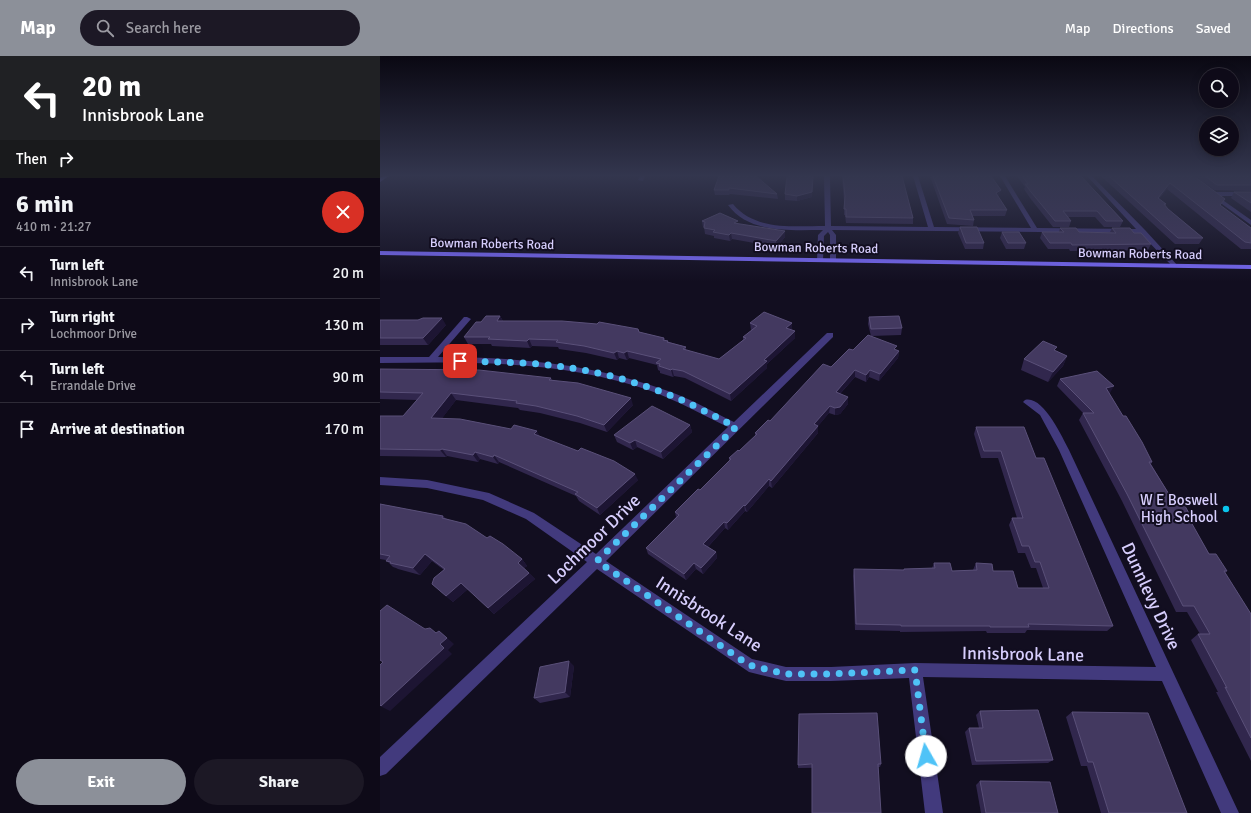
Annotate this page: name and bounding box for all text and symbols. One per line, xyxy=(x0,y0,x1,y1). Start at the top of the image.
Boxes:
search box xyxy=(80,10,360,46)
text: Map xyxy=(20,16,56,40)
icon: search xyxy=(94,17,116,39)
text: Search here xyxy=(126,19,201,37)
text: Map xyxy=(1065,20,1091,37)
text: Directions xyxy=(1113,20,1174,37)
text: Saved xyxy=(1196,20,1231,37)
map controls xyxy=(1199,68,1239,156)
button: search xyxy=(1199,68,1239,108)
text: 20 m xyxy=(82,70,141,104)
icon: left xyxy=(16,72,68,124)
text: Innisbrook Lane xyxy=(82,104,204,126)
button: layers xyxy=(1199,116,1239,156)
icon: right xyxy=(55,148,77,170)
text: Then xyxy=(16,150,47,168)
text: 6 min xyxy=(16,189,74,219)
button: close xyxy=(322,191,364,233)
text: 410 m · 21:27 xyxy=(16,219,92,235)
street label: Bowman Roberts Road xyxy=(430,235,555,253)
street label: Bowman Roberts Road xyxy=(754,239,879,257)
street label: Bowman Roberts Road xyxy=(1078,245,1203,263)
text: Turn left xyxy=(50,256,104,274)
icon: left xyxy=(16,262,38,284)
text: 20 m xyxy=(333,264,364,282)
text: Innisbrook Lane xyxy=(50,274,138,290)
text: Turn right xyxy=(50,308,115,326)
icon: right xyxy=(16,314,38,336)
text: 130 m xyxy=(324,316,364,334)
text: Lochmoor Drive xyxy=(50,326,137,342)
pin xyxy=(443,344,477,378)
icon: arrive xyxy=(449,350,471,372)
text: Turn left xyxy=(50,360,104,378)
icon: left xyxy=(16,366,38,388)
text: 90 m xyxy=(333,368,364,386)
text: Errandale Drive xyxy=(50,378,136,394)
icon: arrive xyxy=(16,418,38,440)
text: Arrive at destination xyxy=(50,420,185,438)
text: 170 m xyxy=(324,420,364,438)
street label: Lochmoor Drive xyxy=(543,489,645,589)
place label: W E Boswell High School xyxy=(1140,491,1218,526)
marker: W E Boswell High School xyxy=(1221,504,1231,514)
street label: Dunnlevy Drive xyxy=(1117,539,1185,653)
street label: Innisbrook Lane xyxy=(652,571,766,657)
street label: Innisbrook Lane xyxy=(962,642,1084,666)
position arrow xyxy=(905,735,947,777)
button: Exit xyxy=(16,759,186,805)
button: Share xyxy=(194,759,364,805)

